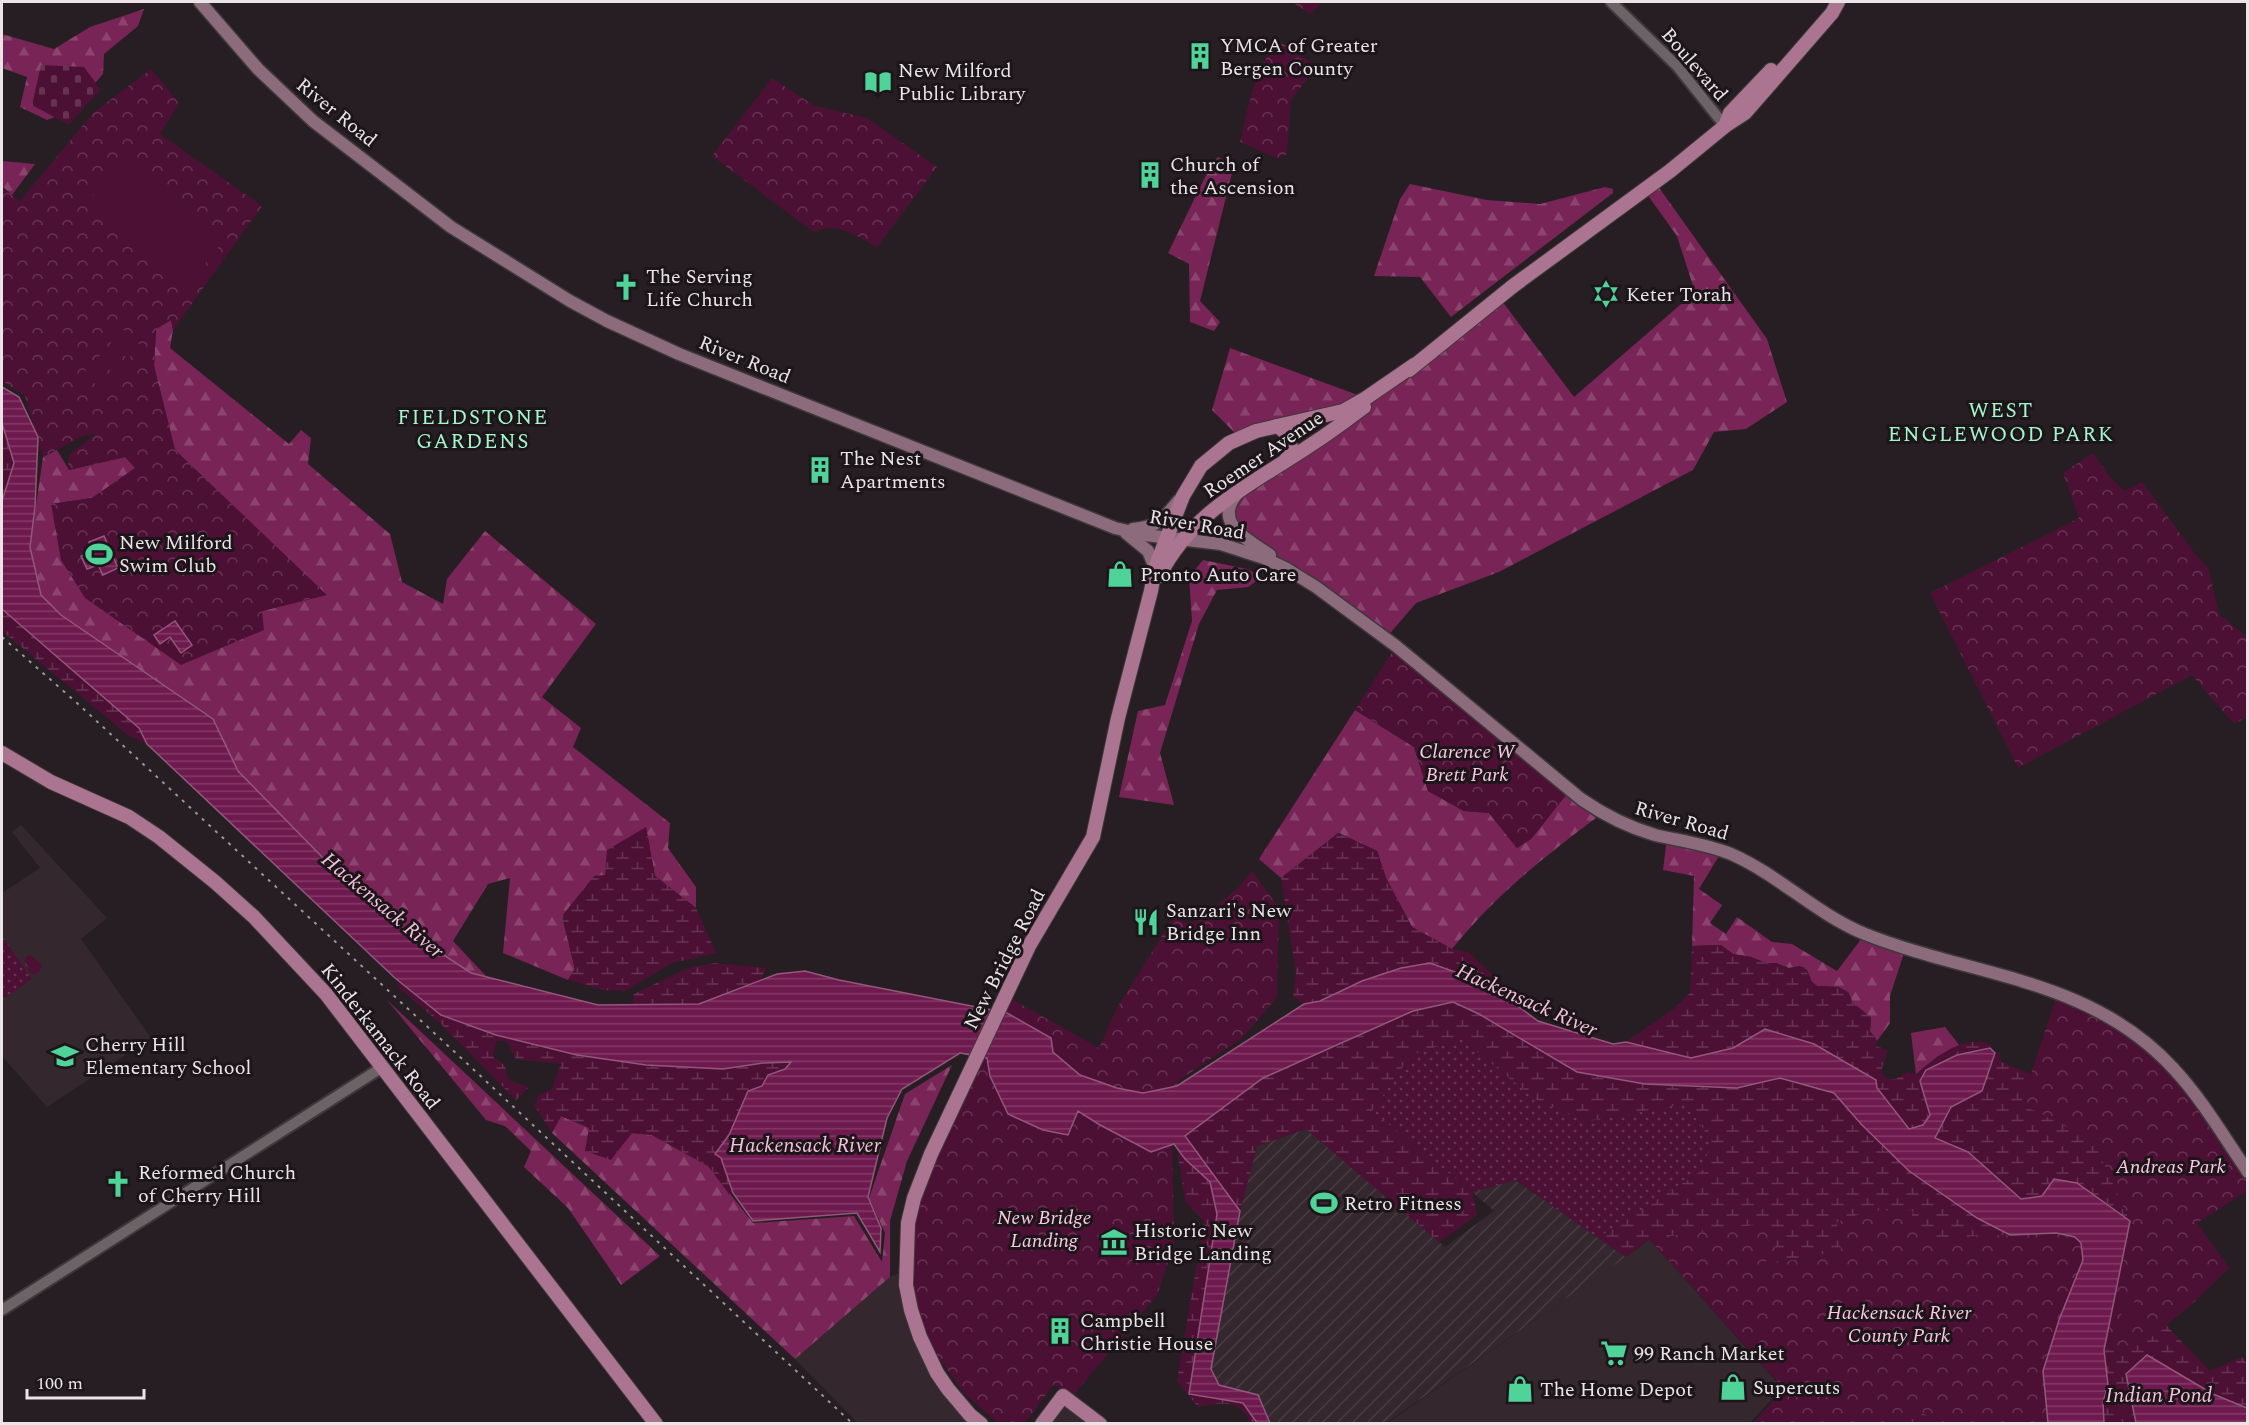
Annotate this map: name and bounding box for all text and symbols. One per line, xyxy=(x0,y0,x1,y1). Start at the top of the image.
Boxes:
street label: Boulevard xyxy=(1654,21,1735,108)
place label: YMCA of Greater Bergen County xyxy=(1220,31,1378,84)
building icon: YMCA of Greater Bergen County xyxy=(1185,41,1215,71)
place label: New Milford Public Library xyxy=(898,56,1027,109)
library icon: New Milford Public Library xyxy=(863,67,893,97)
street label: River Road xyxy=(289,71,383,155)
place label: Church of the Ascension xyxy=(1170,150,1295,203)
building icon: Church of the Ascension xyxy=(1135,160,1165,190)
place label: The Serving Life Church xyxy=(646,262,753,315)
church icon: The Serving Life Church xyxy=(611,272,641,302)
synagogue icon: Keter Torah xyxy=(1591,279,1621,309)
place label: Keter Torah xyxy=(1626,280,1732,310)
street label: River Road xyxy=(694,328,795,392)
district label: WEST ENGLEWOOD PARK xyxy=(1888,395,2114,451)
district label: FIELDSTONE GARDENS xyxy=(397,402,549,458)
street label: Roemer Avenue xyxy=(1197,403,1330,506)
place label: The Nest Apartments xyxy=(840,444,946,497)
building icon: The Nest Apartments xyxy=(805,455,835,485)
street label: River Road xyxy=(1147,502,1247,548)
place label: New Milford Swim Club xyxy=(119,528,233,581)
sports icon: New Milford Swim Club xyxy=(84,539,114,569)
shop icon: Pronto Auto Care xyxy=(1105,559,1135,589)
place label: Pronto Auto Care xyxy=(1140,560,1296,590)
park label: Clarence W Brett Park xyxy=(1419,737,1516,790)
street label: River Road xyxy=(1631,793,1732,849)
water label: Hackensack River xyxy=(314,845,451,967)
street label: New Bridge Road xyxy=(956,884,1053,1035)
place label: Sanzari's New Bridge Inn xyxy=(1166,896,1292,949)
restaurant icon: Sanzari's New Bridge Inn xyxy=(1131,907,1161,937)
water label: Hackensack River xyxy=(1451,955,1603,1047)
street label: Kinderkamack Road xyxy=(313,957,447,1116)
place label: Cherry Hill Elementary School xyxy=(85,1030,251,1083)
school or university icon: Cherry Hill Elementary School xyxy=(50,1041,80,1071)
water label: Hackensack River xyxy=(729,1130,882,1162)
park label: Andreas Park xyxy=(2115,1152,2227,1182)
place label: Reformed Church of Cherry Hill xyxy=(138,1158,296,1211)
church icon: Reformed Church of Cherry Hill xyxy=(103,1169,133,1199)
sports icon: Retro Fitness xyxy=(1309,1188,1339,1218)
place label: Retro Fitness xyxy=(1344,1189,1462,1219)
park label: New Bridge Landing xyxy=(997,1203,1091,1256)
place label: Historic New Bridge Landing xyxy=(1134,1216,1272,1269)
museum icon: Historic New Bridge Landing xyxy=(1099,1227,1129,1257)
park label: Hackensack River County Park xyxy=(1827,1298,1972,1351)
place label: Campbell Christie House xyxy=(1080,1306,1213,1359)
building icon: Campbell Christie House xyxy=(1045,1316,1075,1346)
supermarket icon: 99 Ranch Market xyxy=(1599,1338,1629,1368)
place label: 99 Ranch Market xyxy=(1634,1339,1784,1369)
scale bar xyxy=(27,1362,144,1400)
text: 100 m xyxy=(36,1370,83,1397)
shop icon: Supercuts xyxy=(1718,1372,1748,1402)
place label: Supercuts xyxy=(1753,1373,1840,1403)
shop icon: The Home Depot xyxy=(1505,1374,1535,1404)
place label: The Home Depot xyxy=(1540,1375,1693,1405)
water label: Indian Pond xyxy=(2106,1380,2213,1412)

